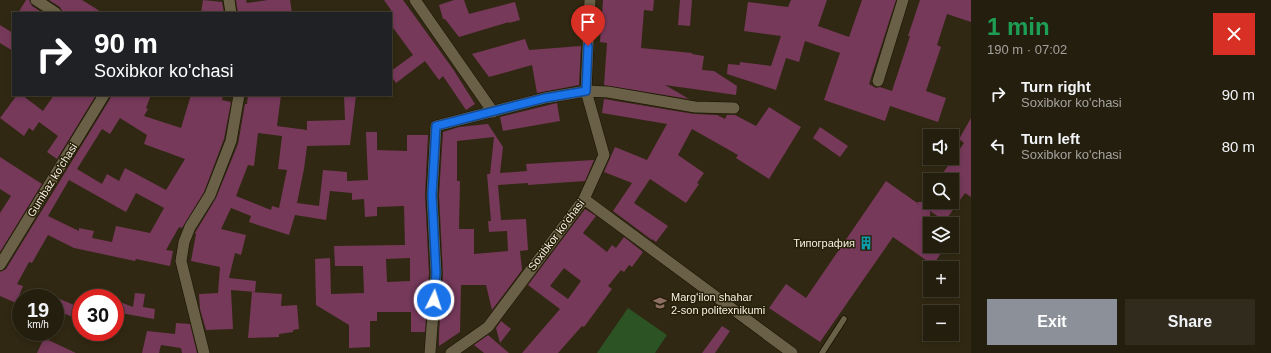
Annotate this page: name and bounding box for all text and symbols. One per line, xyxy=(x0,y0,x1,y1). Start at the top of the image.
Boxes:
pin xyxy=(571,5,605,46)
icon: arrive xyxy=(577,11,599,33)
text: 1 min xyxy=(987,13,1050,40)
button: close xyxy=(1213,13,1255,55)
icon: right xyxy=(28,28,80,80)
text: 90 m xyxy=(94,28,158,59)
text: 190 m · 07:02 xyxy=(987,42,1067,57)
text: Soxibkor ko'chasi xyxy=(94,61,234,81)
text: Turn right xyxy=(1021,78,1091,95)
icon: right xyxy=(987,83,1009,105)
text: 90 m xyxy=(1222,86,1255,103)
text: Soxibkor ko'chasi xyxy=(1021,95,1122,110)
map controls xyxy=(923,129,959,341)
button: sound xyxy=(923,129,959,165)
text: Turn left xyxy=(1021,130,1080,147)
icon: left xyxy=(987,135,1009,157)
text: 80 m xyxy=(1222,138,1255,155)
street label: Gumbaz ko'chasi xyxy=(25,141,79,219)
text: Soxibkor ko'chasi xyxy=(1021,147,1122,162)
button: search xyxy=(923,173,959,209)
street label: Soxibkor ko'chasi xyxy=(526,197,586,273)
button: layers xyxy=(923,217,959,253)
building icon: Типография xyxy=(858,235,874,251)
place label: Типография xyxy=(793,237,855,249)
button: + xyxy=(923,261,959,297)
position arrow xyxy=(413,279,455,321)
speed limit sign: 30 xyxy=(72,289,124,341)
place label: Margʻilon shahar 2-son politexnikumi xyxy=(671,291,765,316)
school or university icon: Margʻilon shahar 2-son politexnikumi xyxy=(652,295,668,311)
text: 19 xyxy=(27,299,49,321)
button: Exit xyxy=(987,299,1117,345)
button: Share xyxy=(1125,299,1255,345)
button: − xyxy=(923,305,959,341)
text: km/h xyxy=(27,319,49,330)

